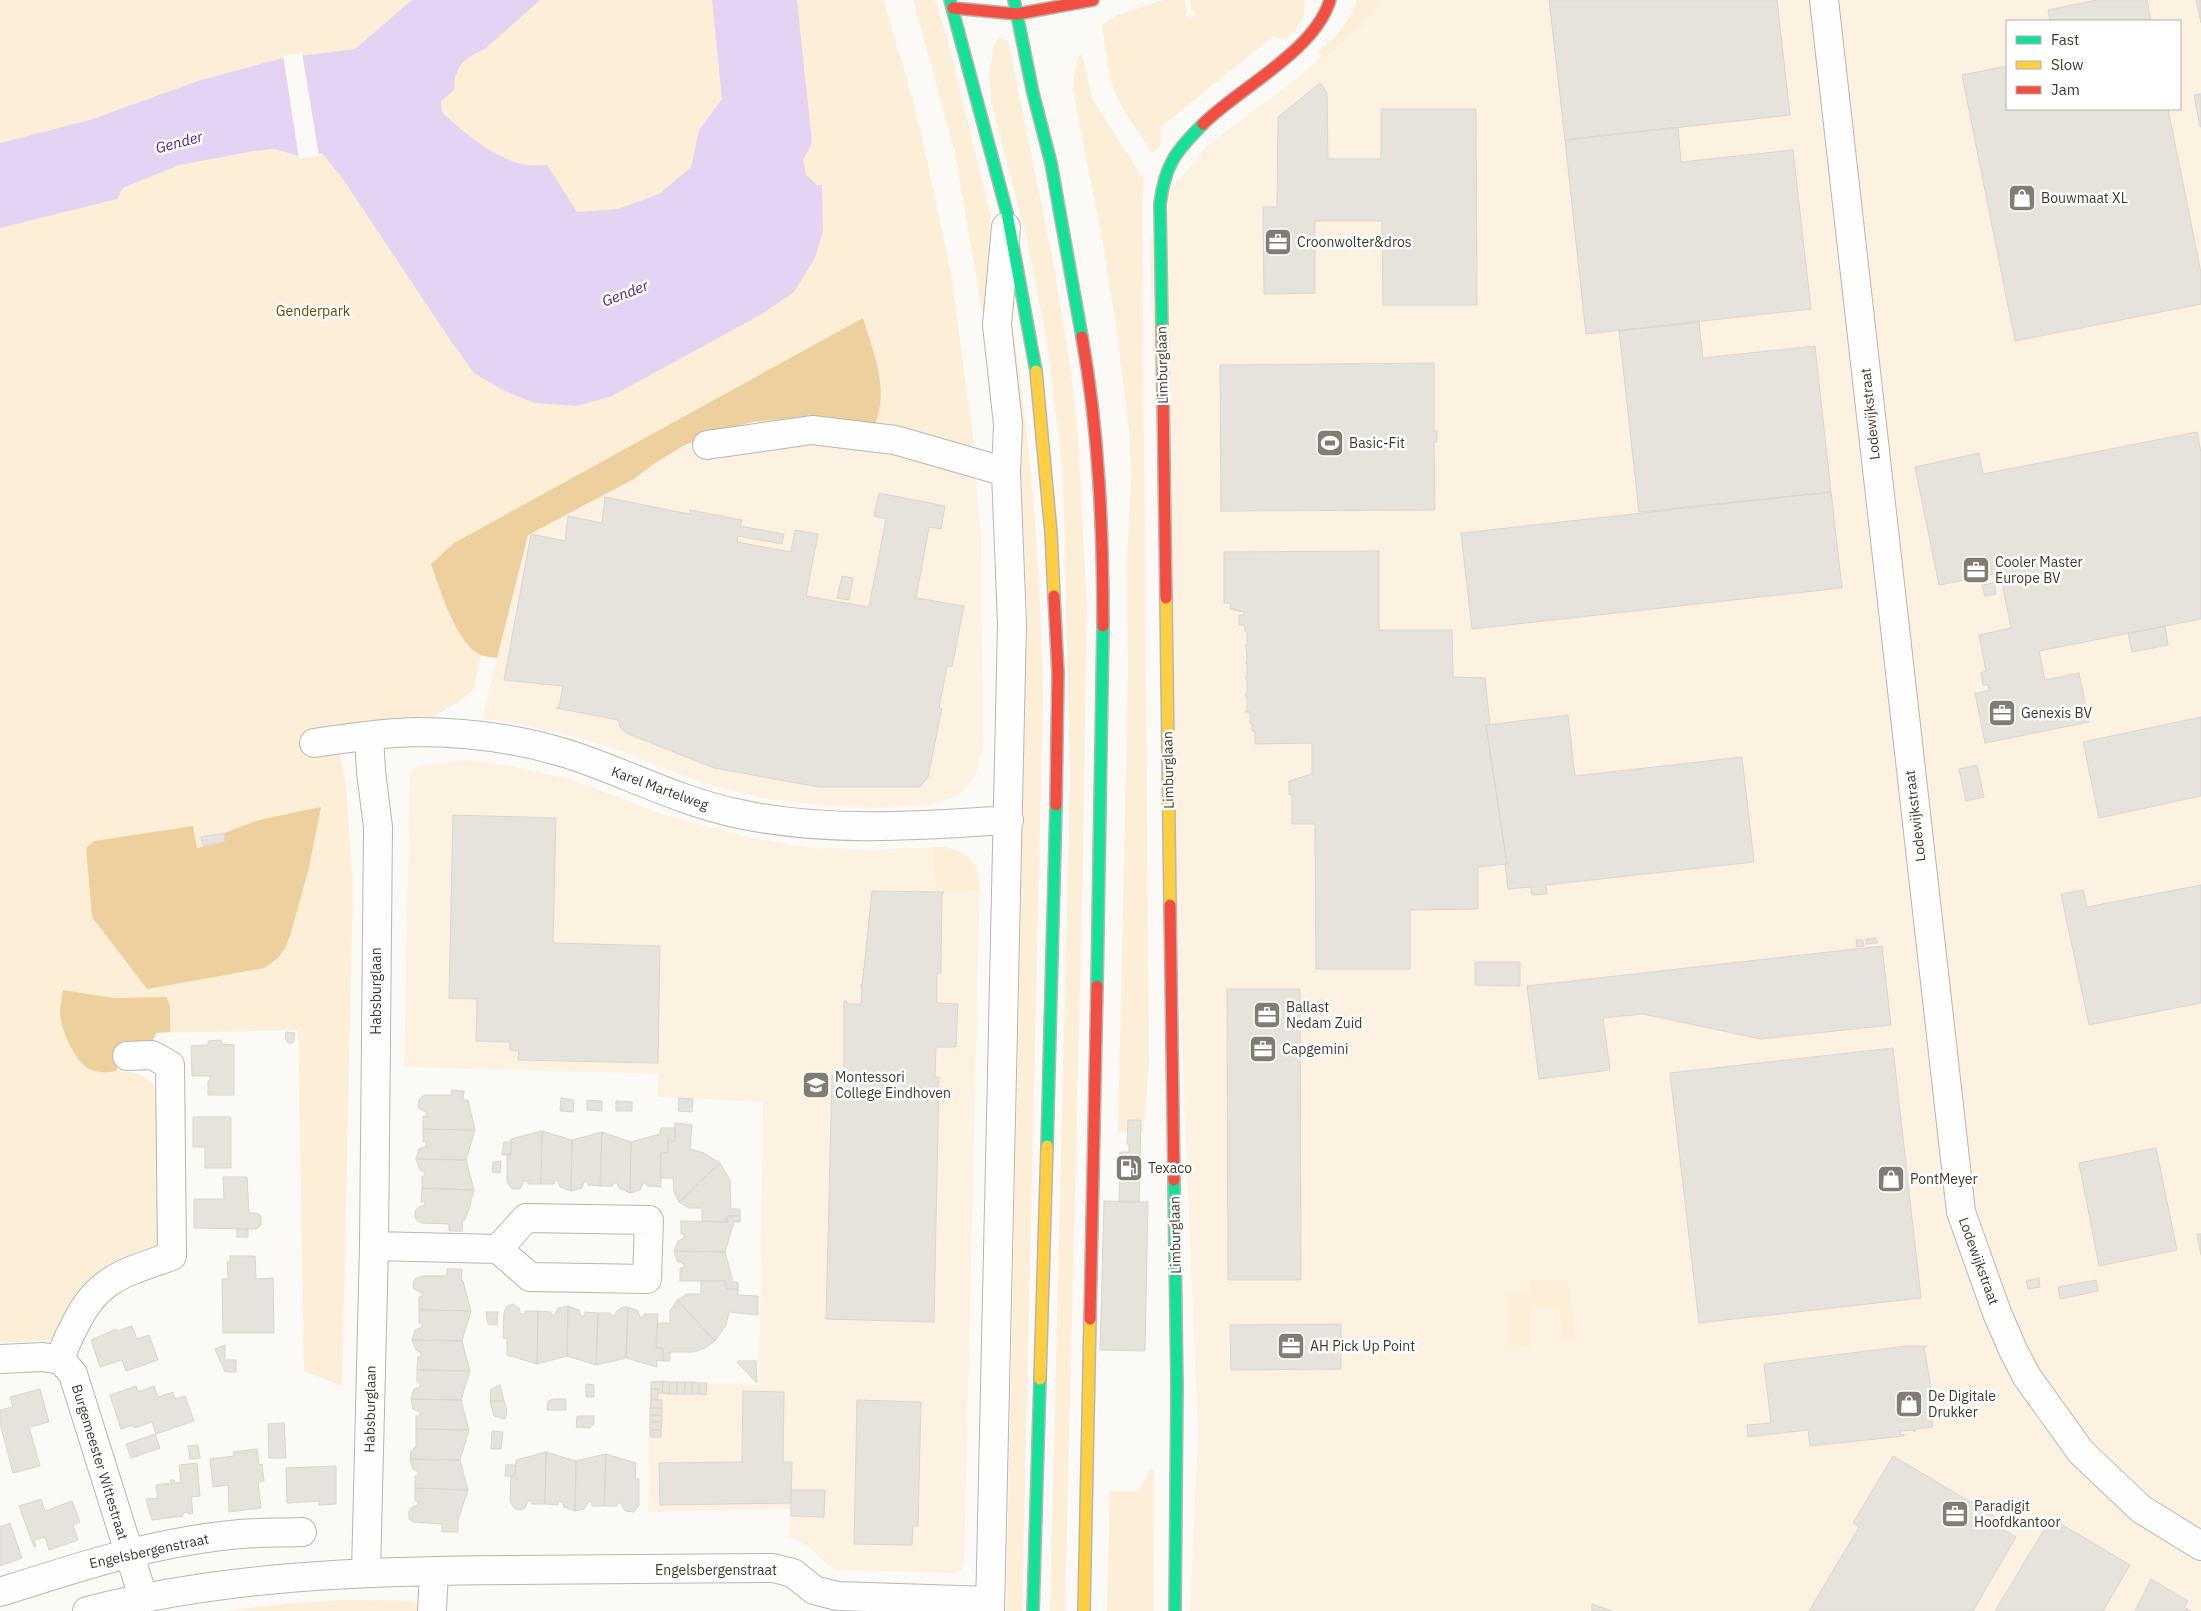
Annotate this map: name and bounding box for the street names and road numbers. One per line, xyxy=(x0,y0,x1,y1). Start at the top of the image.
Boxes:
street label: Limburglaan xyxy=(1152,326,1172,404)
street label: Lodewijkstraat xyxy=(1856,367,1884,461)
street label: Limburglaan xyxy=(1158,731,1178,809)
street label: Karel Martelweg xyxy=(609,762,712,814)
street label: Lodewijkstraat xyxy=(1900,769,1930,863)
street label: Habsburglaan xyxy=(367,947,385,1035)
street label: Limburglaan xyxy=(1165,1196,1185,1274)
street label: Lodewijkstraat xyxy=(1955,1215,2003,1307)
street label: Habsburglaan xyxy=(360,1365,380,1453)
street label: Burgemeester Wittestraat xyxy=(68,1382,132,1542)
street label: Engelsbergenstraat xyxy=(88,1530,211,1572)
street label: Engelsbergenstraat xyxy=(655,1561,777,1579)

